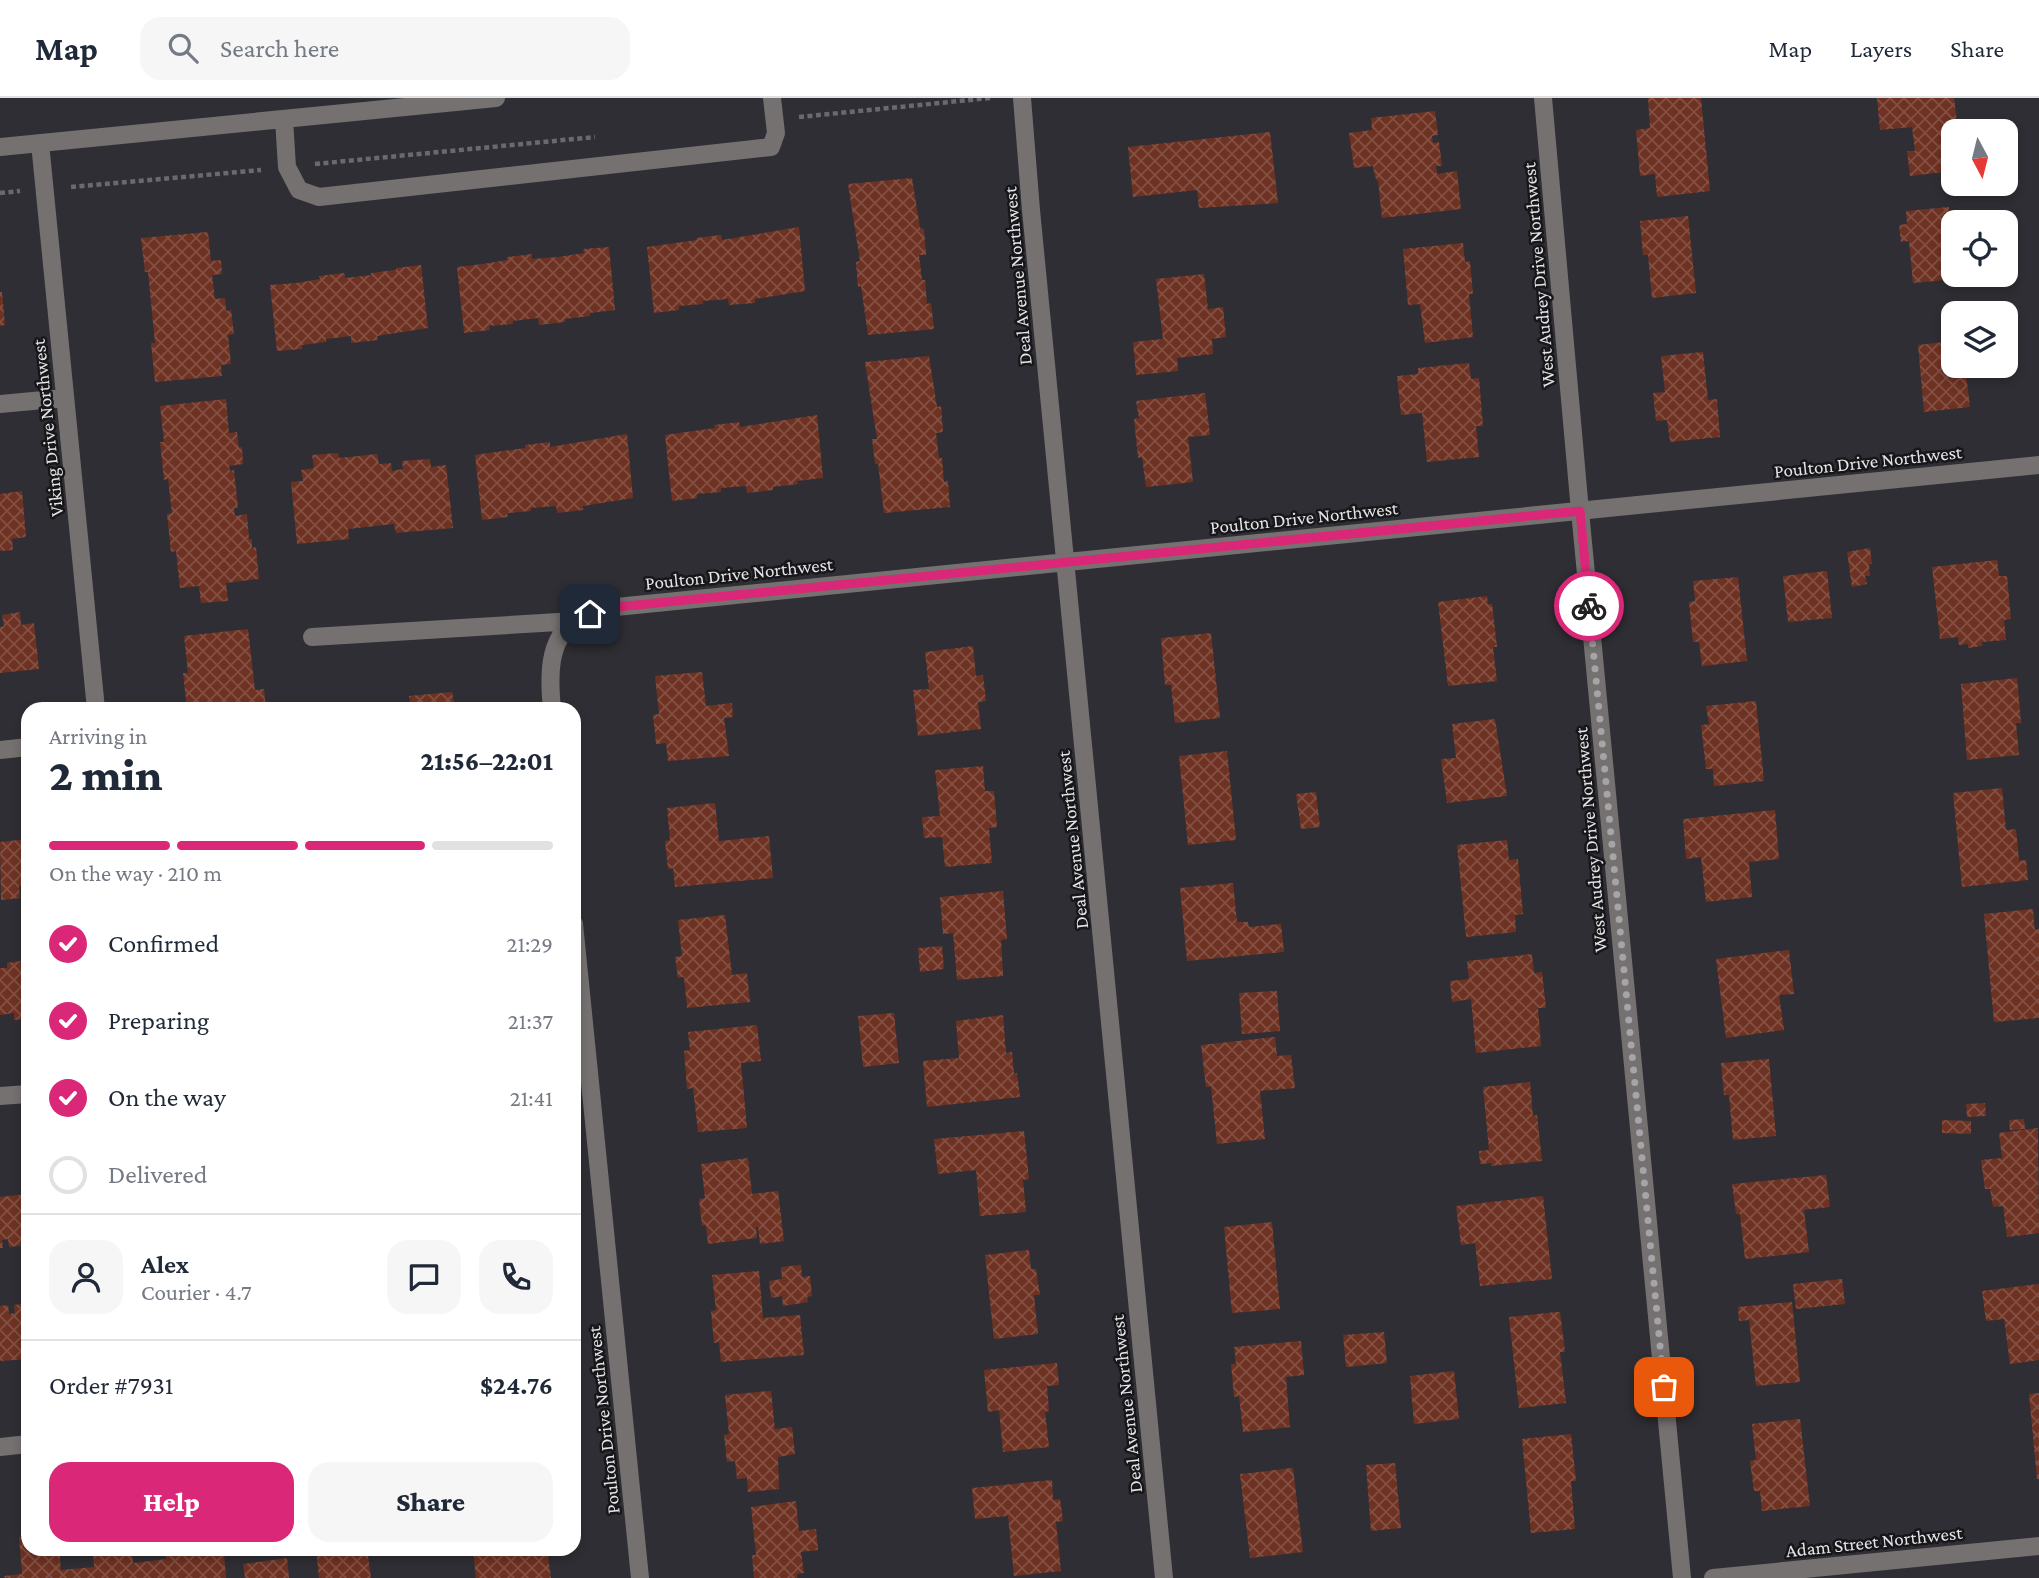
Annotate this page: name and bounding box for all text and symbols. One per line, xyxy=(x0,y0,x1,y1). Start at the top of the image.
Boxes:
search box xyxy=(140,17,630,80)
icon: search xyxy=(164,29,202,67)
text: Map xyxy=(35,30,98,67)
text: Search here xyxy=(220,34,339,63)
text: Map xyxy=(1768,35,1812,62)
text: Layers xyxy=(1850,35,1912,62)
text: Share xyxy=(1950,35,2004,62)
north arrow xyxy=(1941,119,2018,196)
map controls xyxy=(1941,119,2018,378)
street label: West Audrey Drive Northwest xyxy=(1518,161,1559,388)
street label: Deal Avenue Northwest xyxy=(999,185,1036,366)
button: locate xyxy=(1941,210,2018,287)
button: layers xyxy=(1941,301,2018,378)
street label: Viking Drive Northwest xyxy=(28,337,67,518)
street label: Poulton Drive Northwest xyxy=(1773,441,1964,482)
street label: Poulton Drive Northwest xyxy=(1209,497,1400,538)
street label: Poulton Drive Northwest xyxy=(644,553,835,594)
courier xyxy=(1554,571,1624,641)
pin xyxy=(560,584,620,644)
icon: bike xyxy=(1570,587,1608,625)
icon: home xyxy=(571,595,609,633)
text: Arriving in xyxy=(49,723,147,749)
street label: West Audrey Drive Northwest xyxy=(1570,726,1611,953)
text: 21:56–22:01 xyxy=(420,747,553,776)
text: 2 min xyxy=(49,749,163,800)
street label: Deal Avenue Northwest xyxy=(1053,749,1092,930)
text: On the way · 210 m xyxy=(49,860,222,886)
icon: check xyxy=(49,925,87,963)
text: Confirmed xyxy=(108,929,219,958)
text: 21:29 xyxy=(507,931,553,957)
icon: check xyxy=(49,1002,87,1040)
text: Preparing xyxy=(108,1006,209,1035)
text: 21:37 xyxy=(508,1008,553,1034)
icon: check xyxy=(49,1079,87,1117)
text: On the way xyxy=(108,1083,226,1112)
text: 21:41 xyxy=(510,1085,553,1111)
text: Delivered xyxy=(108,1160,207,1189)
button: person xyxy=(49,1240,123,1314)
button: chat xyxy=(387,1240,461,1314)
button: phone xyxy=(479,1240,553,1314)
text: Alex xyxy=(141,1250,189,1279)
text: Courier · 4.7 xyxy=(141,1279,252,1305)
street label: Deal Avenue Northwest xyxy=(1107,1313,1146,1494)
street label: Poulton Drive Northwest xyxy=(583,1324,624,1515)
pin xyxy=(1634,1357,1694,1417)
icon: bag xyxy=(1645,1368,1683,1406)
text: Order #7931 xyxy=(49,1371,174,1400)
text: $24.76 xyxy=(480,1371,553,1400)
button: Help xyxy=(49,1462,294,1542)
button: Share xyxy=(308,1462,553,1542)
street label: Adam Street Northwest xyxy=(1785,1522,1964,1561)

